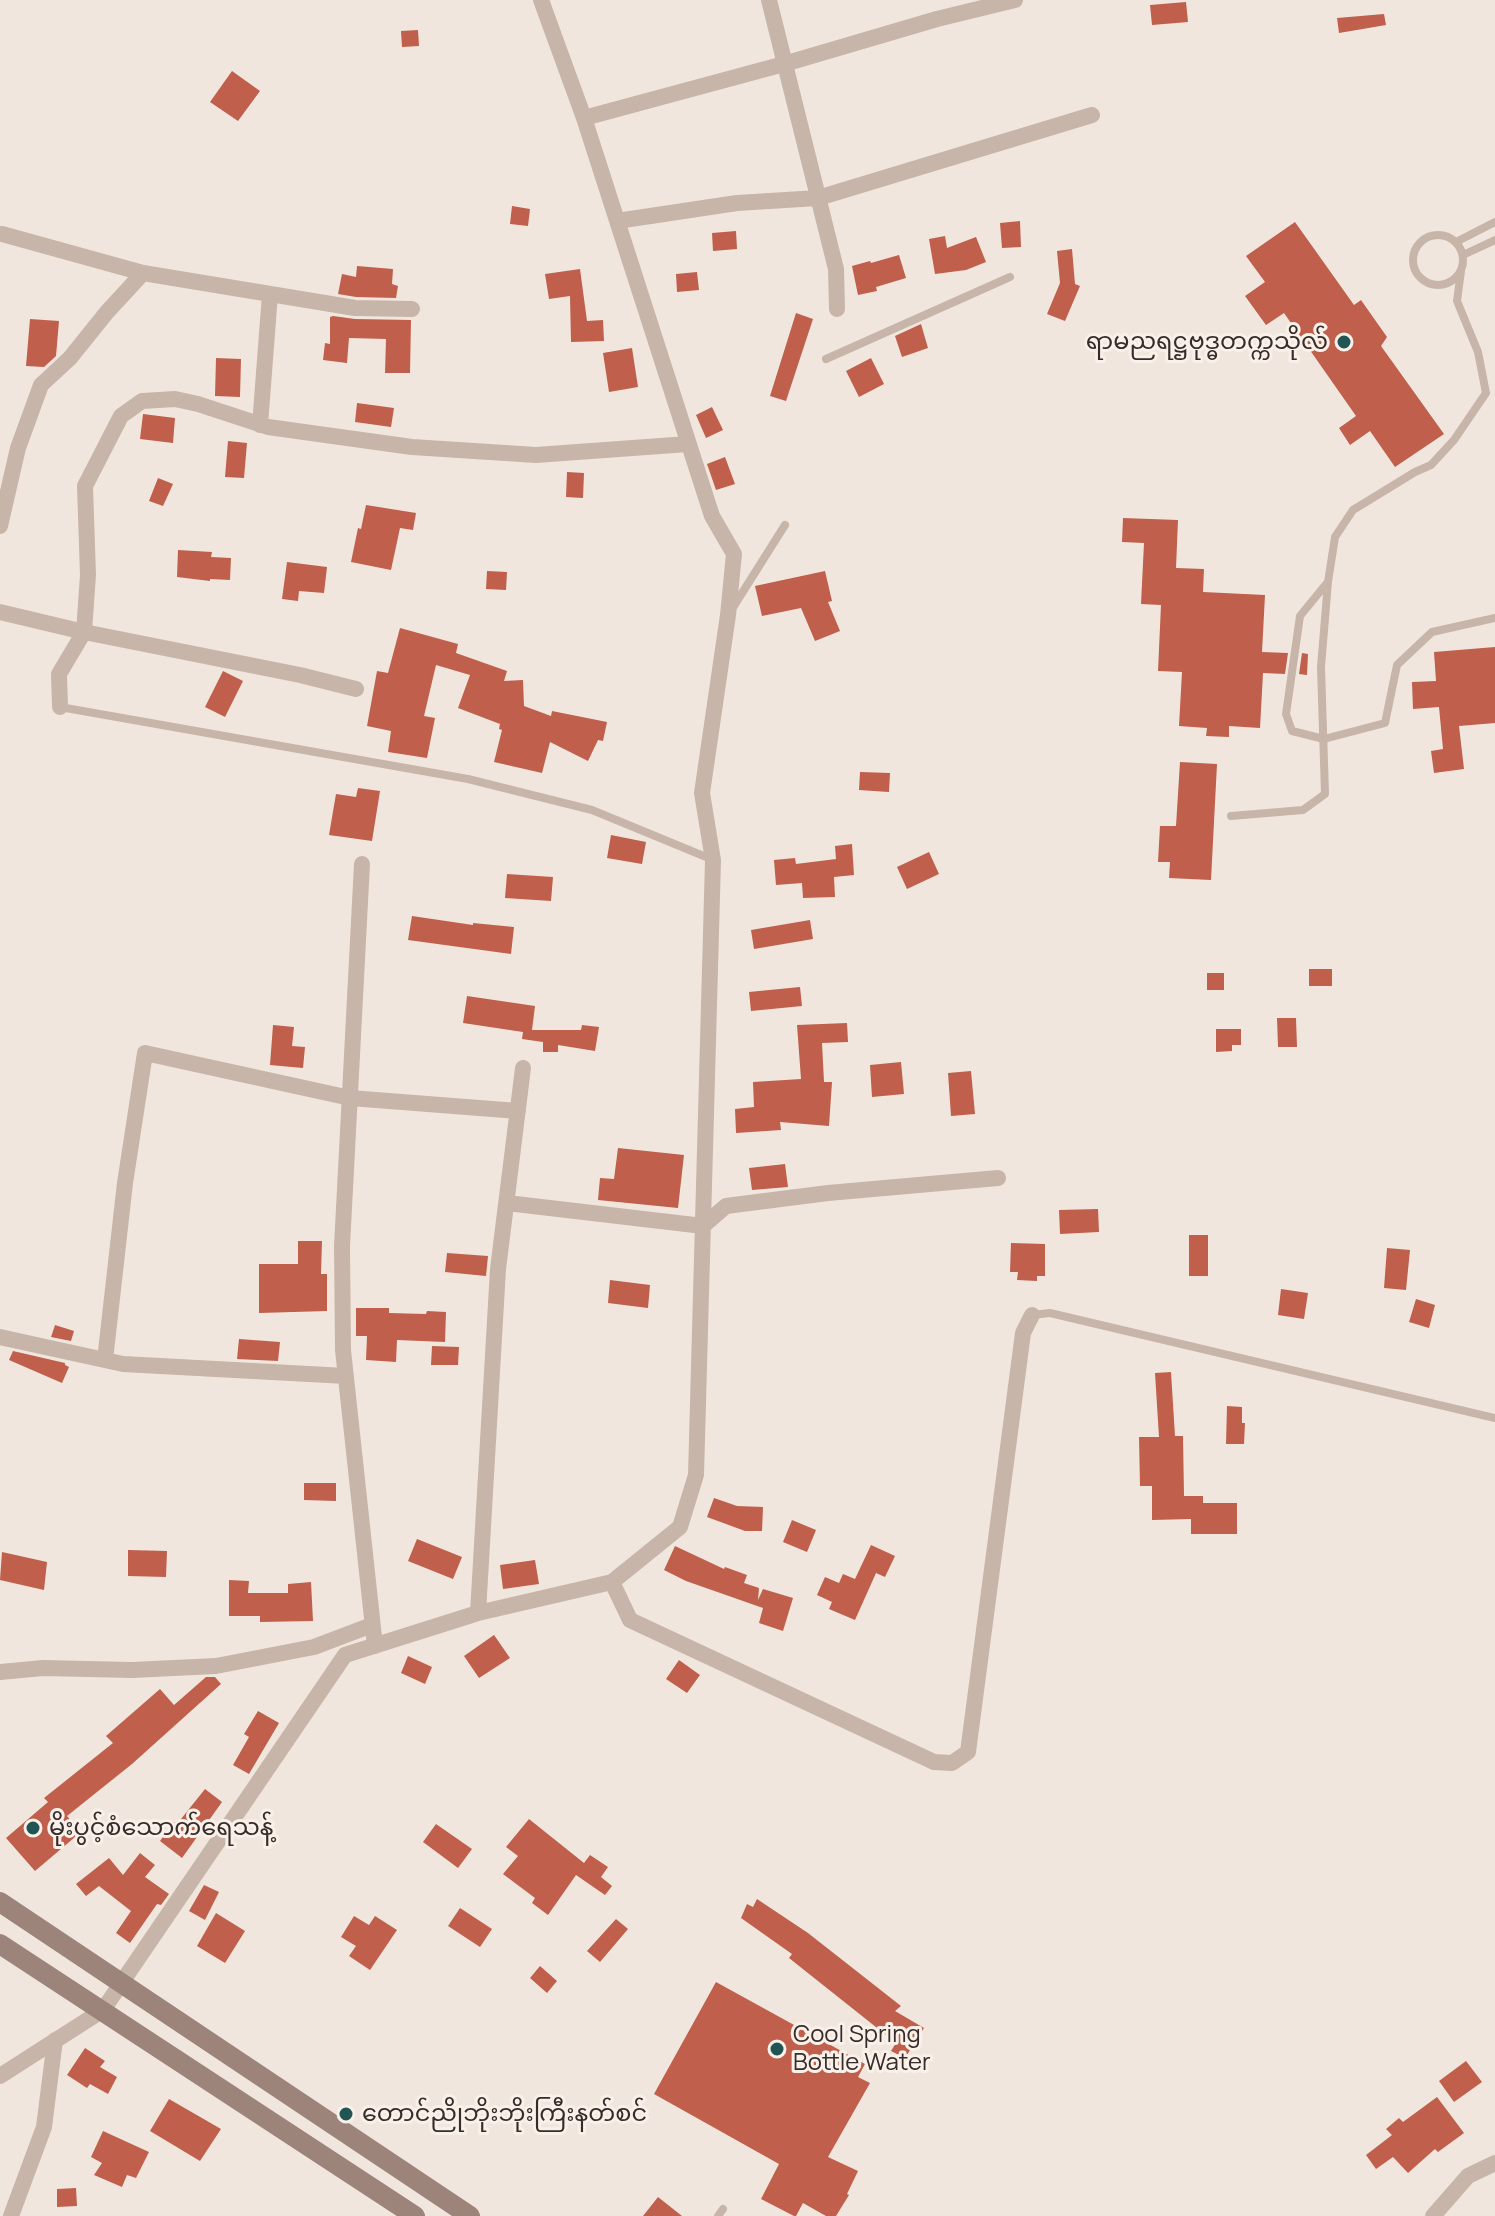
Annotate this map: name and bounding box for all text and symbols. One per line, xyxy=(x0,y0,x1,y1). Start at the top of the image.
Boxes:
place label: ရာမညရဋ္ဌဗုဒ္ဓတက္ကသိုလ် xyxy=(1086,328,1328,356)
marker: ရာမညရဋ္ဌဗုဒ္ဓတက္ကသိုလ် xyxy=(1335,333,1353,351)
place label: မိုးပွင့်စံသောက်ရေသန့် xyxy=(49,1814,273,1842)
marker: မိုးပွင့်စံသောက်ရေသန့် xyxy=(24,1819,42,1837)
place label: Cool Spring Bottle Water xyxy=(793,2021,931,2077)
marker: Cool Spring Bottle Water xyxy=(768,2040,786,2058)
place label: တောင်ညိုဘိုးဘိုးကြီးနတ်စင် xyxy=(362,2100,647,2128)
marker: တောင်ညိုဘိုးဘိုးကြီးနတ်စင် xyxy=(337,2105,355,2123)

